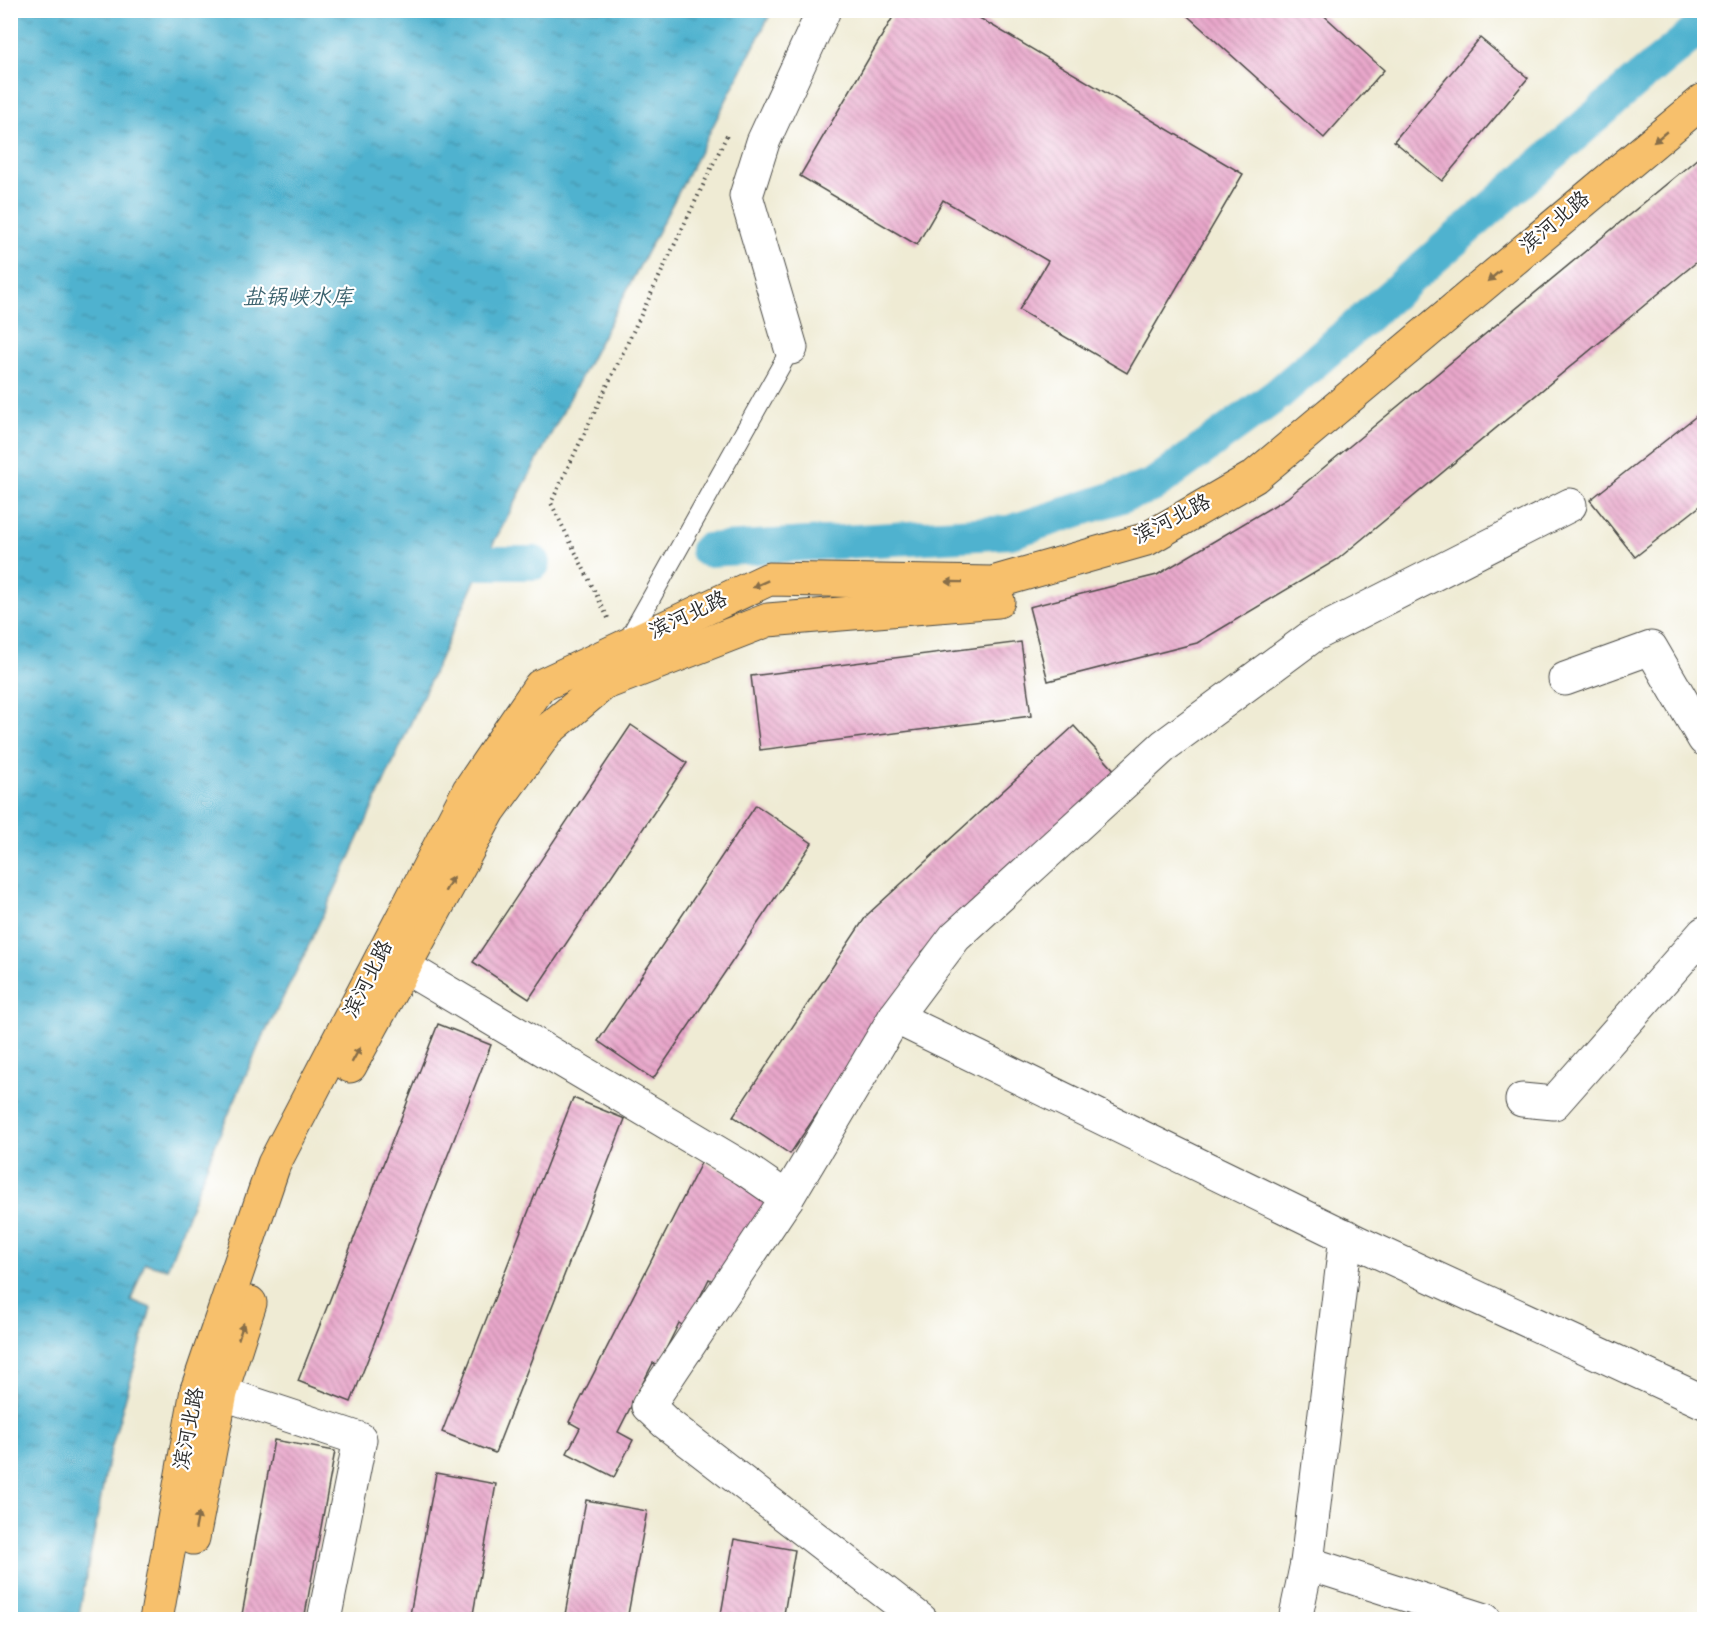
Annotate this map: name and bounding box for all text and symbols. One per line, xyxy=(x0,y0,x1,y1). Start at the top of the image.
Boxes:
one-way arrow xyxy=(1653,130,1668,143)
street label: 滨河北路 xyxy=(1514,186,1598,262)
one-way arrow xyxy=(1487,269,1502,282)
water label: 盐锅峡水库 xyxy=(243,284,355,315)
street label: 滨河北路 xyxy=(1129,489,1217,553)
one-way arrow xyxy=(945,578,964,587)
one-way arrow xyxy=(751,579,769,589)
street label: 滨河北路 xyxy=(645,586,733,648)
one-way arrow xyxy=(444,875,454,892)
street label: 滨河北路 xyxy=(338,936,402,1024)
one-way arrow xyxy=(351,1047,361,1064)
one-way arrow xyxy=(237,1322,246,1340)
street label: 滨河北路 xyxy=(168,1385,214,1473)
one-way arrow xyxy=(193,1511,202,1530)

